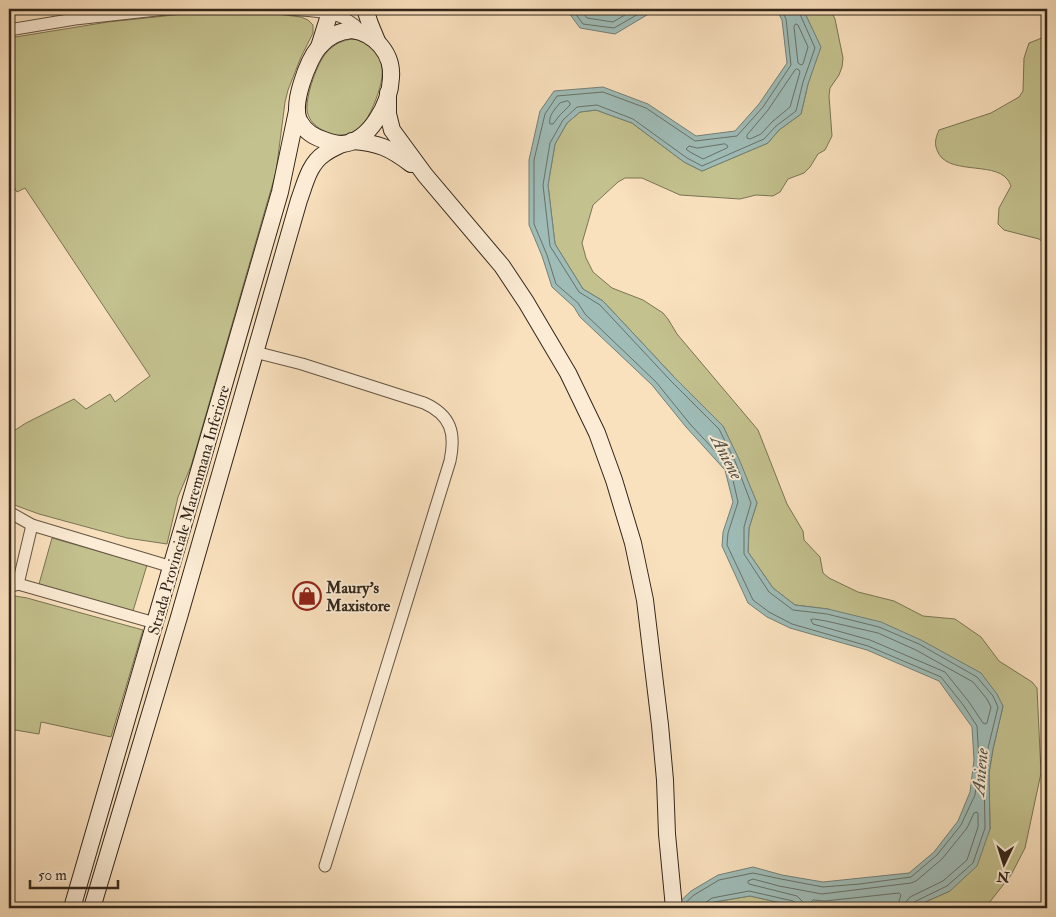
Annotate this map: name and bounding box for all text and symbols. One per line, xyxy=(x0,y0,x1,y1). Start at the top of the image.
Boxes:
street label: Strada Provinciale Maremmana Inferiore xyxy=(144,383,234,638)
water label: Aniene xyxy=(704,429,748,484)
place label: Maury's Maxistore xyxy=(325,578,391,616)
shop icon: Maury's Maxistore xyxy=(292,581,322,611)
water label: Aniene xyxy=(967,746,994,799)
north arrow xyxy=(978,840,1028,890)
scale bar xyxy=(30,857,118,889)
text: 50 m xyxy=(38,866,67,885)
text: N xyxy=(996,868,1011,885)

